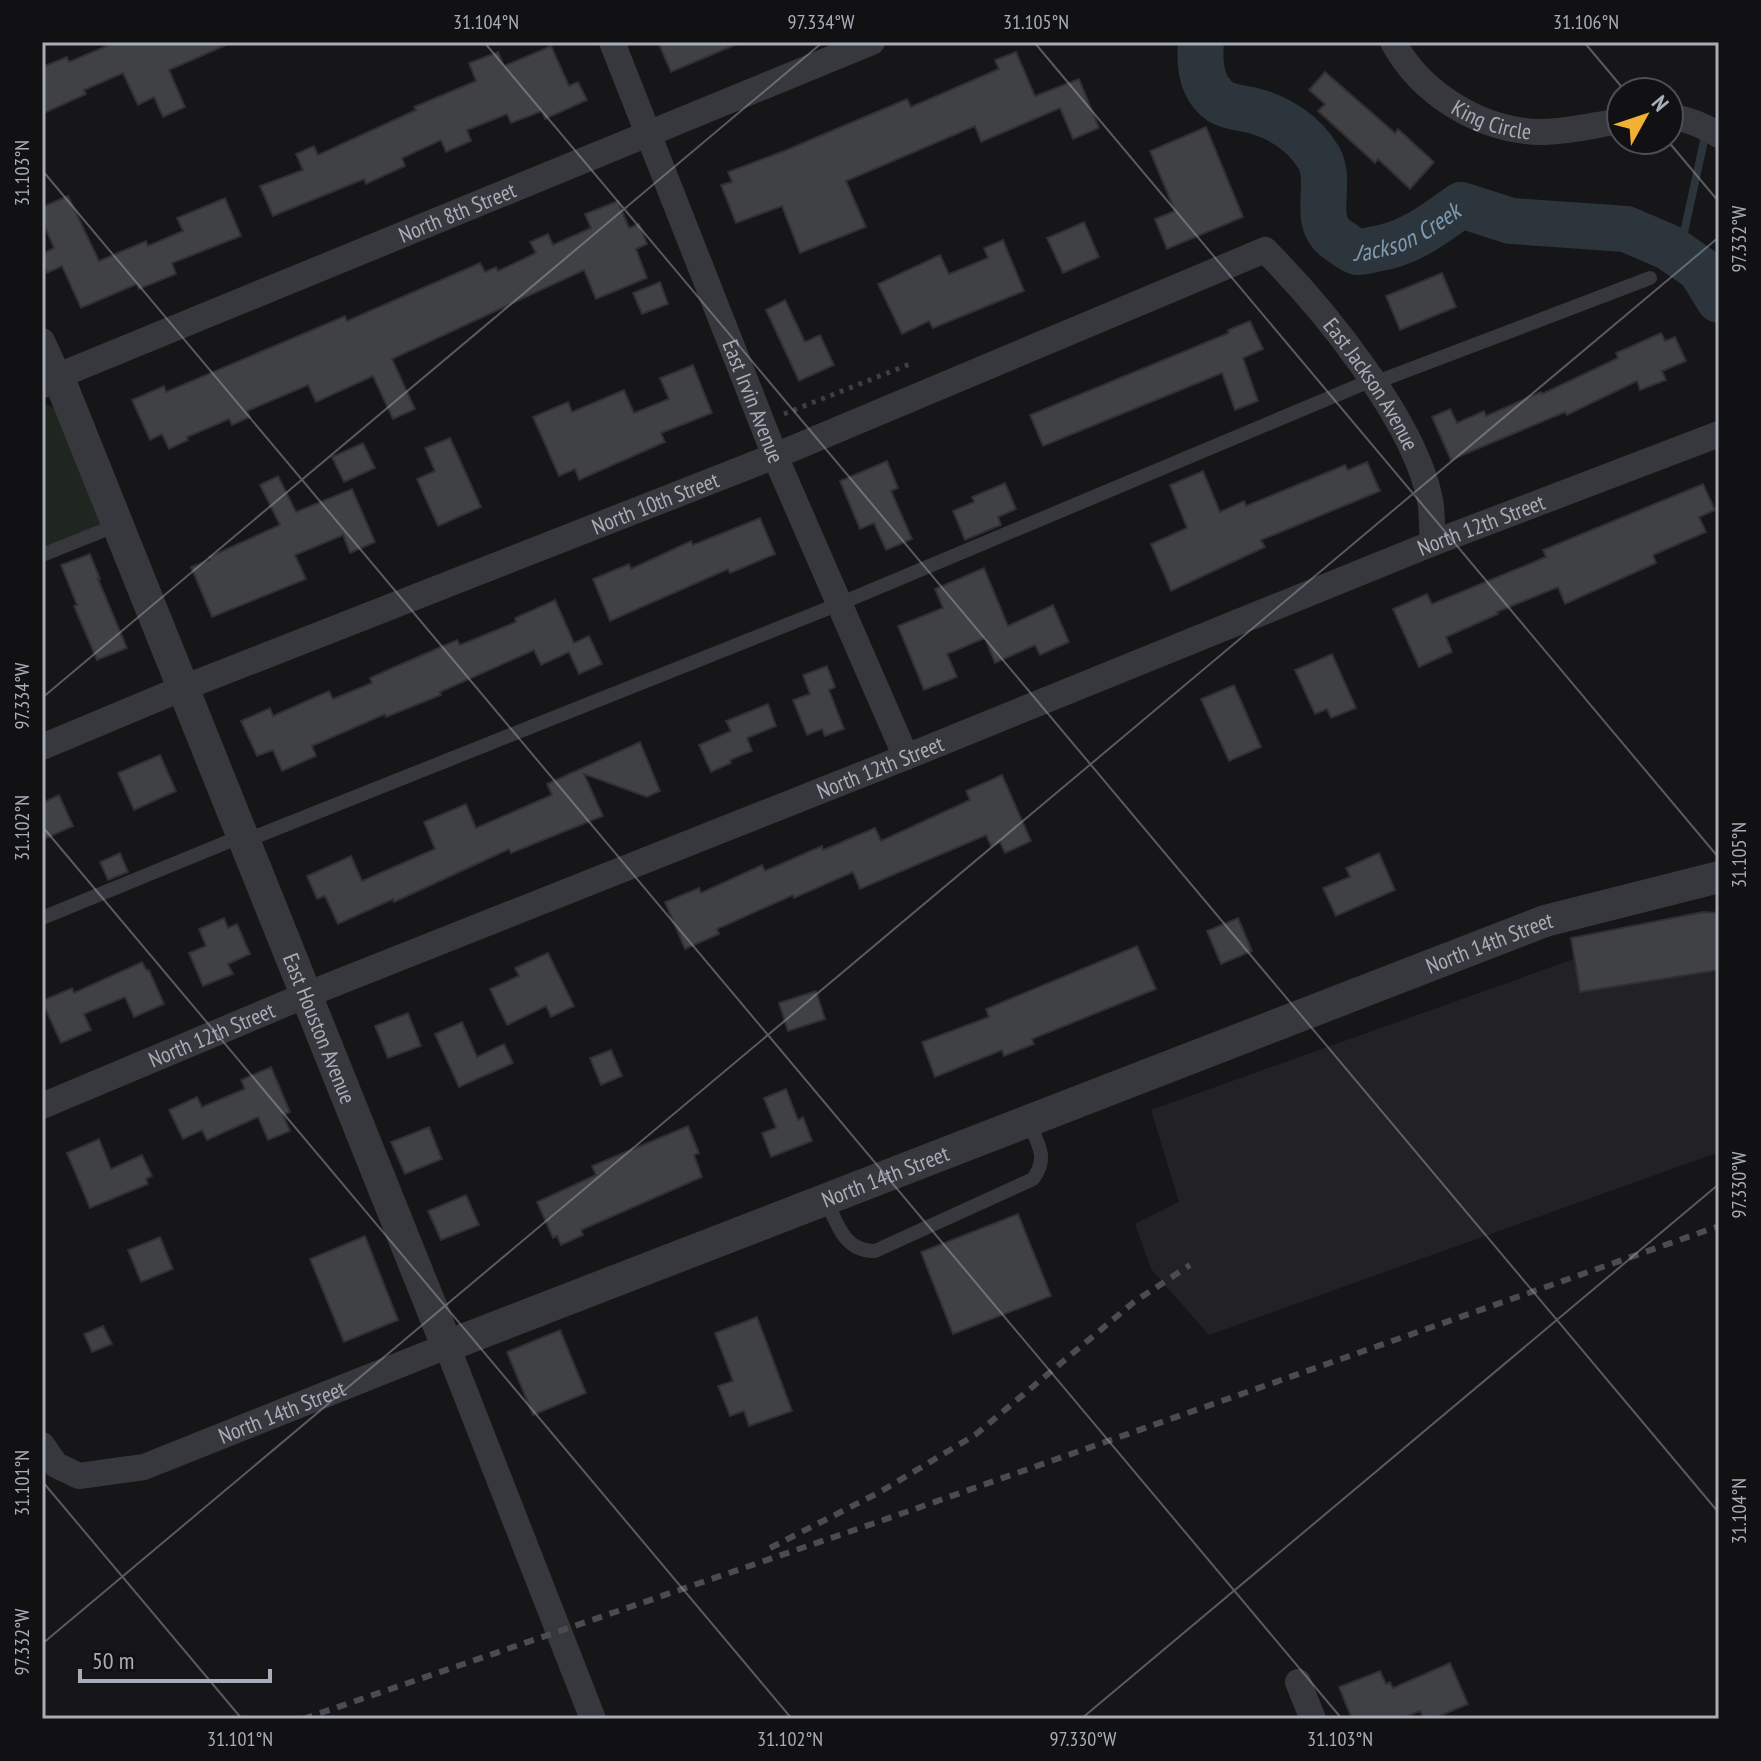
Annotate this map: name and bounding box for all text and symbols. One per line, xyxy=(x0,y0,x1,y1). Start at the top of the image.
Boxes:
text: 31.104°N xyxy=(453,9,519,35)
text: 97.334°W xyxy=(787,9,855,35)
text: 31.105°N xyxy=(1003,9,1069,35)
text: 31.106°N xyxy=(1553,9,1619,35)
north arrow xyxy=(1605,76,1685,156)
text: N xyxy=(1646,90,1675,117)
street label: King Circle xyxy=(1447,93,1533,146)
text: 31.103°N xyxy=(9,140,35,206)
street label: North 8th Street xyxy=(394,176,520,249)
water label: Jackson Creek xyxy=(1352,194,1468,268)
text: 97.332°W xyxy=(1726,205,1752,273)
street label: East Jackson Avenue xyxy=(1317,312,1425,455)
street label: East Irvin Avenue xyxy=(716,335,790,467)
street label: North 10th Street xyxy=(588,465,723,540)
street label: North 12th Street xyxy=(1413,488,1549,562)
text: 97.334°W xyxy=(9,662,35,730)
street label: North 12th Street xyxy=(813,729,948,805)
text: 31.102°N xyxy=(9,795,35,861)
text: 31.105°N xyxy=(1726,822,1752,888)
street label: North 14th Street xyxy=(1422,906,1556,980)
street label: East Houston Avenue xyxy=(277,949,362,1108)
street label: North 12th Street xyxy=(144,996,279,1074)
street label: North 14th Street xyxy=(818,1139,953,1214)
text: 97.330°W xyxy=(1726,1151,1752,1219)
street label: North 14th Street xyxy=(214,1374,349,1450)
text: 31.101°N xyxy=(9,1450,35,1516)
text: 31.104°N xyxy=(1726,1478,1752,1544)
text: 97.332°W xyxy=(9,1608,35,1676)
scale bar xyxy=(80,1633,270,1683)
text: 50 m xyxy=(92,1645,134,1676)
text: 31.101°N xyxy=(207,1726,273,1752)
text: 31.102°N xyxy=(757,1726,823,1752)
text: 97.330°W xyxy=(1049,1726,1117,1752)
text: 31.103°N xyxy=(1307,1726,1373,1752)

